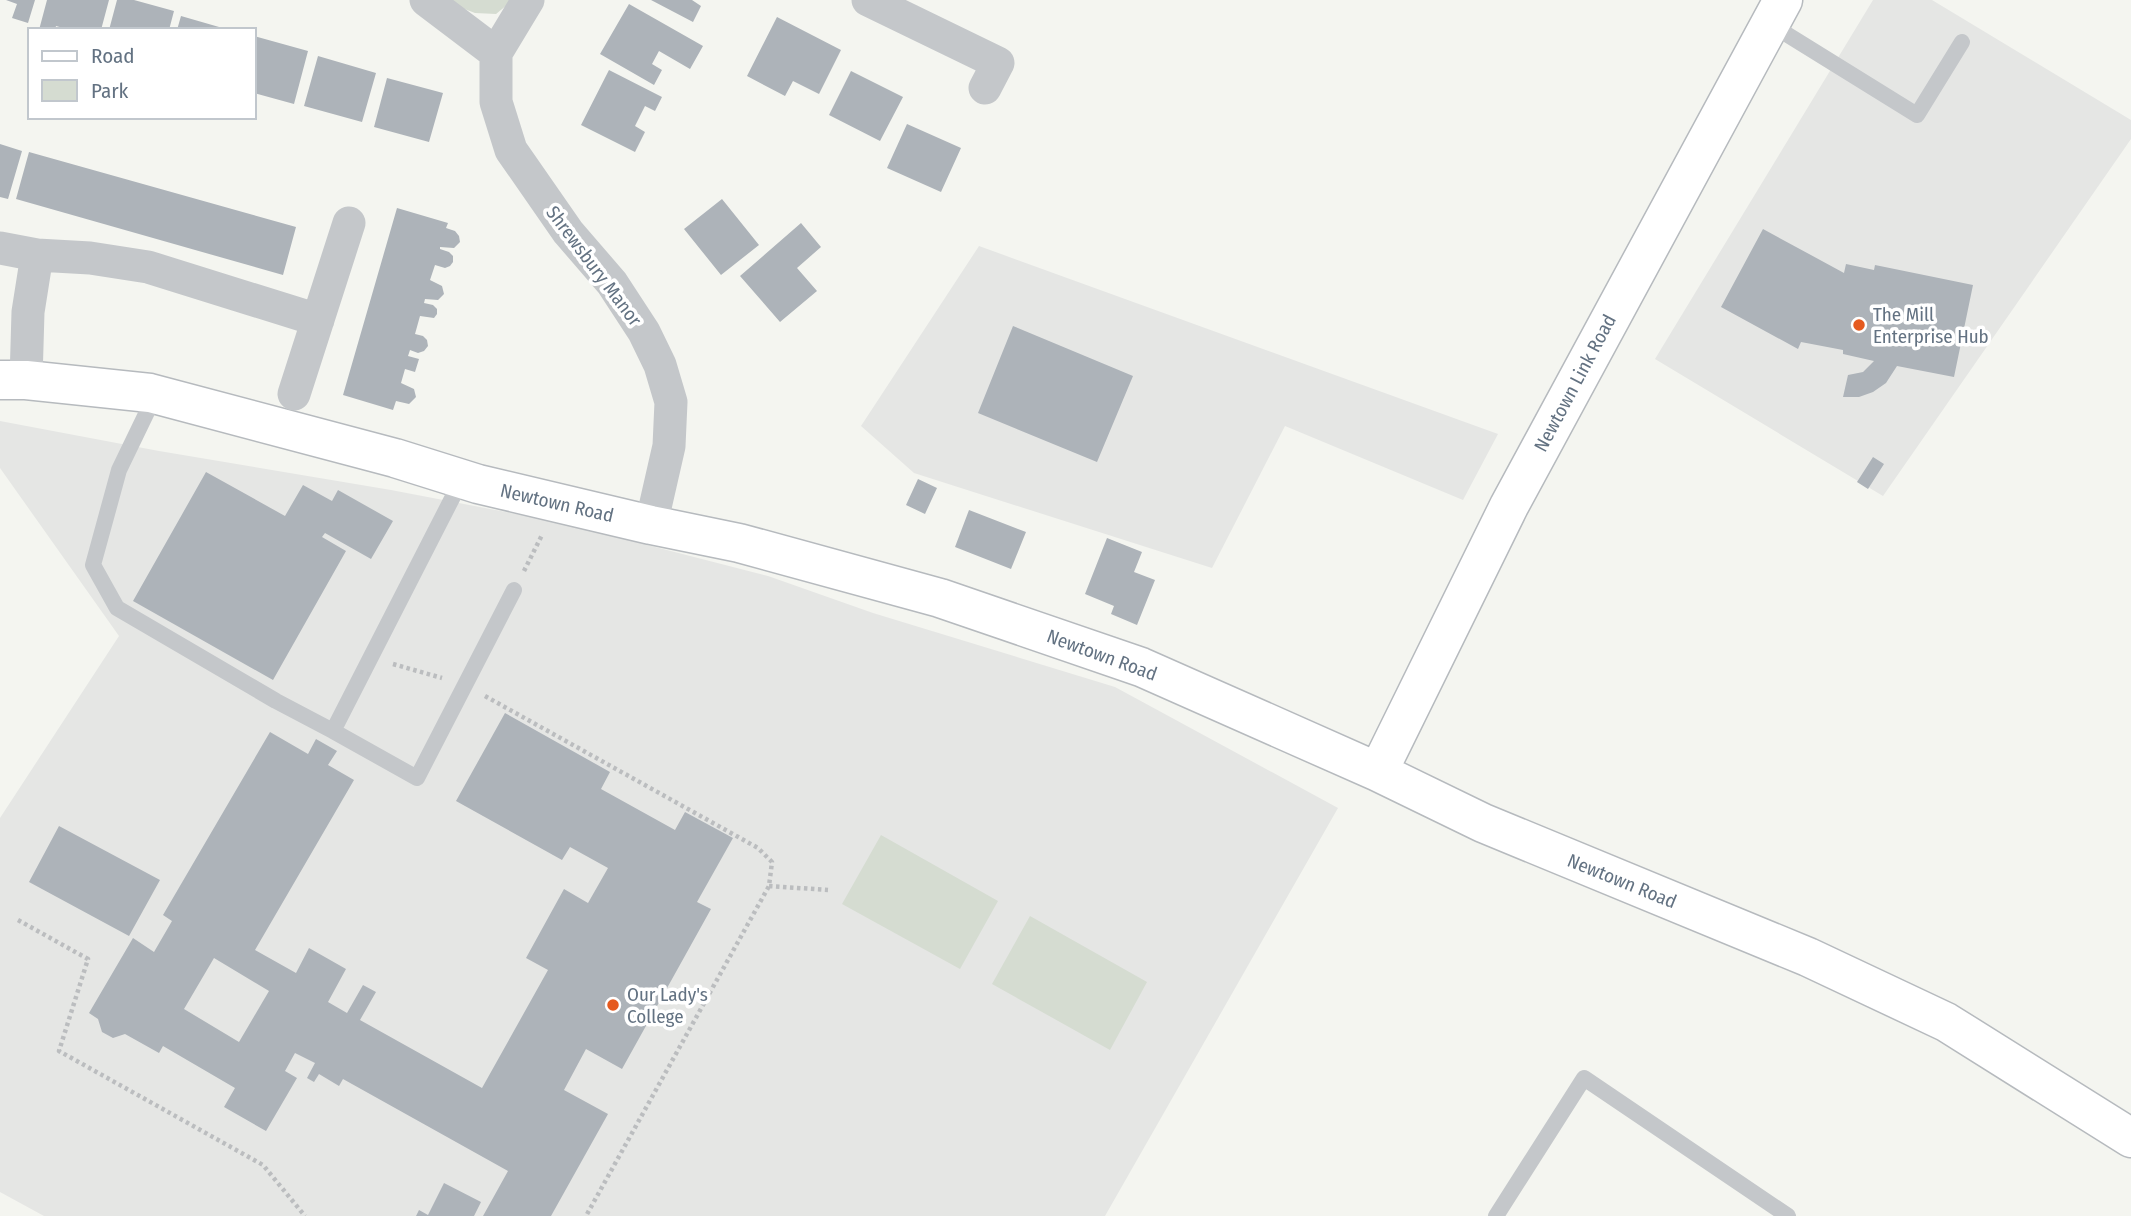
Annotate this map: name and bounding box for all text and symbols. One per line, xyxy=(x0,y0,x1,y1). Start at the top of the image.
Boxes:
legend xyxy=(28,28,256,119)
text: Road xyxy=(91,43,135,69)
text: Park xyxy=(91,78,129,104)
street label: Shrewsbury Manor xyxy=(541,201,647,331)
place label: The Mill Enterprise Hub xyxy=(1873,303,1989,348)
street label: Newtown Link Road xyxy=(1529,310,1621,456)
marker: The Mill Enterprise Hub xyxy=(1851,317,1867,333)
street label: Newtown Road xyxy=(498,479,616,527)
street label: Newtown Road xyxy=(1044,624,1160,686)
street label: Newtown Road xyxy=(1564,849,1680,913)
place label: Our Lady's College xyxy=(627,983,708,1028)
marker: Our Lady's College xyxy=(605,997,621,1013)

